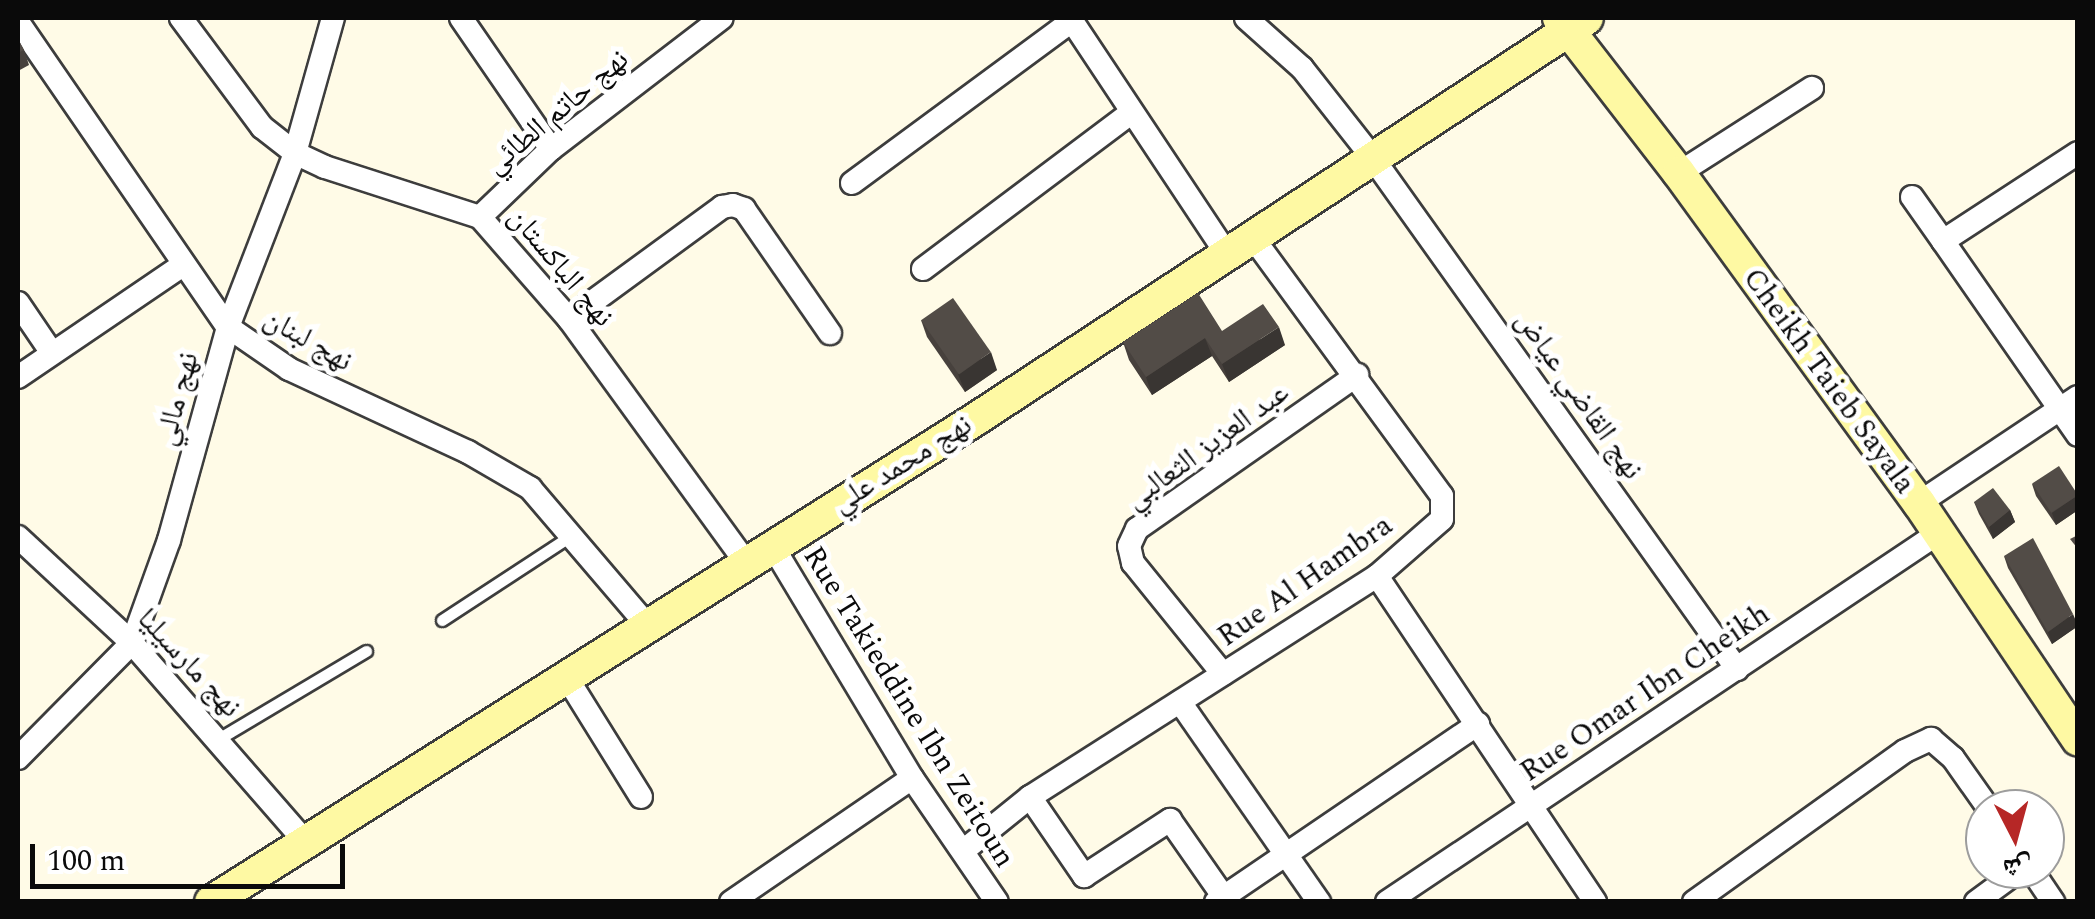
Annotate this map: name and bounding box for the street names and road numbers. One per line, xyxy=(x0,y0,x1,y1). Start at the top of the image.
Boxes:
street label: نهج حاتم الطائي xyxy=(478,42,636,182)
street label: نهج الباكستان xyxy=(501,200,621,334)
street label: Cheikh Taieb Sayala xyxy=(1735,261,1923,501)
street label: نهج لبنان xyxy=(257,300,359,380)
street label: نهج القاضي عياض xyxy=(1507,304,1651,486)
street label: نهج مالي xyxy=(147,348,207,450)
street label: عبد العزيز الثعالبي xyxy=(1118,375,1296,517)
street label: نهج محمد علي xyxy=(825,407,979,521)
street label: Rue Al Hambra xyxy=(1211,507,1399,655)
street label: Rue Takieddine Ibn Zeitoun xyxy=(795,540,1023,874)
street label: Rue Omar Ibn Cheikh xyxy=(1513,596,1777,790)
street label: نهج مارسيليا xyxy=(129,601,249,725)

